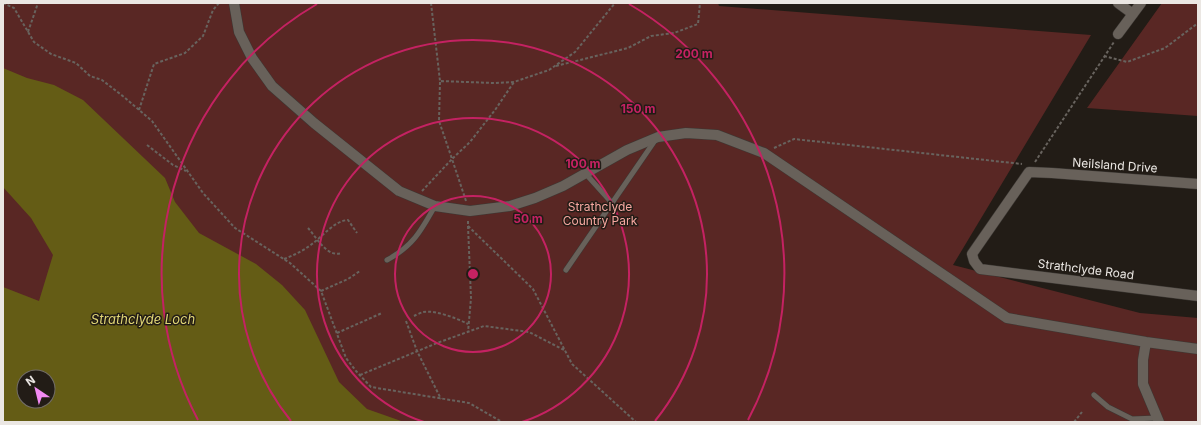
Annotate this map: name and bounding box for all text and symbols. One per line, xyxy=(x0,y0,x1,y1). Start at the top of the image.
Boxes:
text: 200 m xyxy=(675,46,713,61)
text: 150 m xyxy=(621,101,655,116)
street label: Neilsland Drive xyxy=(1072,155,1158,175)
text: 100 m xyxy=(565,156,601,171)
park label: Strathclyde Country Park xyxy=(563,199,638,228)
text: 50 m xyxy=(513,211,543,226)
street label: Strathclyde Road xyxy=(1037,256,1135,282)
centre of rings xyxy=(466,267,480,281)
water label: Strathclyde Loch xyxy=(91,311,195,327)
north arrow xyxy=(16,369,56,409)
text: N xyxy=(23,373,38,389)

